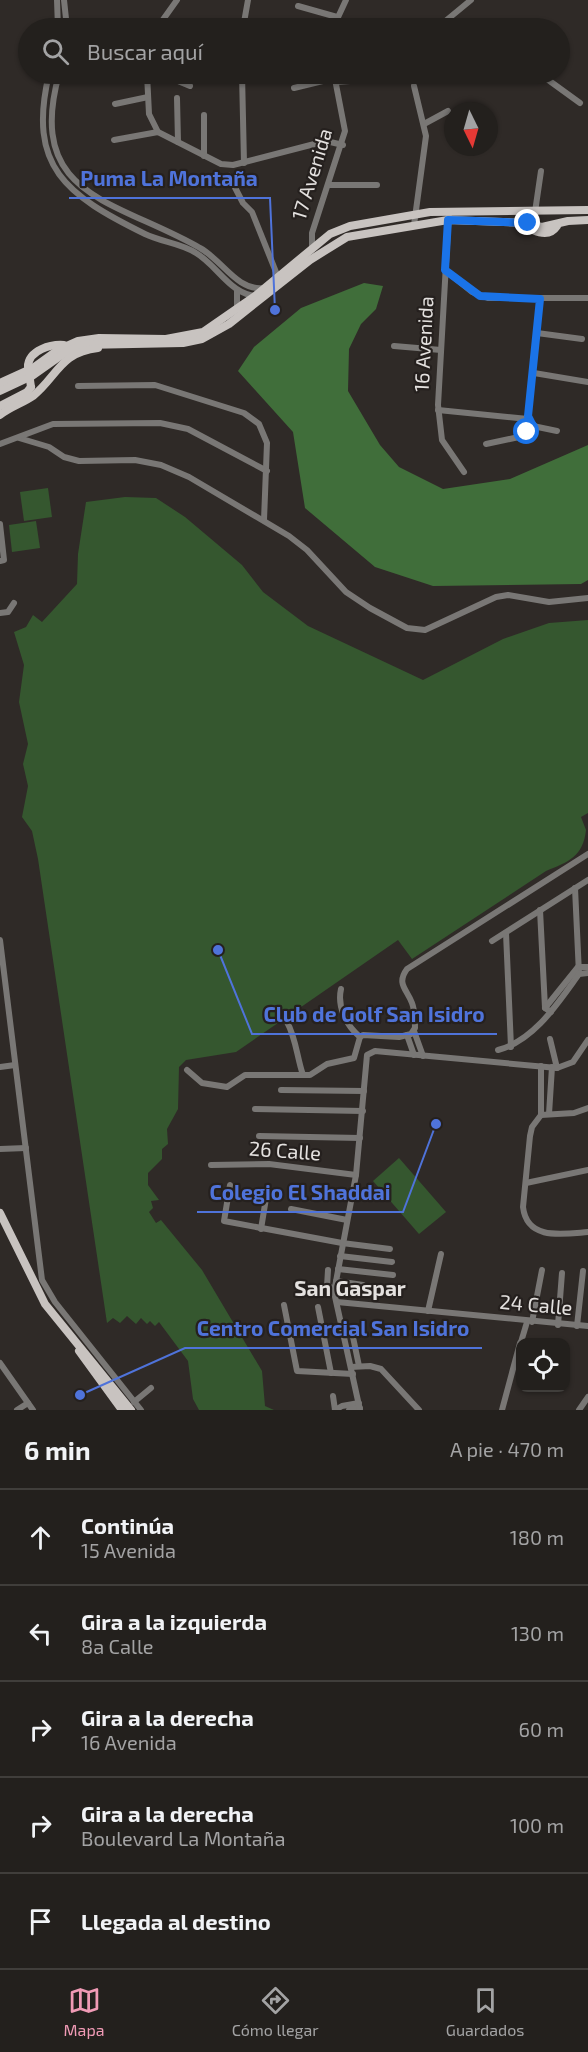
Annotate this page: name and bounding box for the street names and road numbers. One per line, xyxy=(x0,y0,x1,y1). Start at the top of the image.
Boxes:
street label: 17 Avenida xyxy=(286,125,336,222)
street label: 16 Avenida xyxy=(409,296,437,392)
street label: 26 Calle xyxy=(248,1136,322,1164)
street label: 24 Calle xyxy=(499,1289,573,1319)

